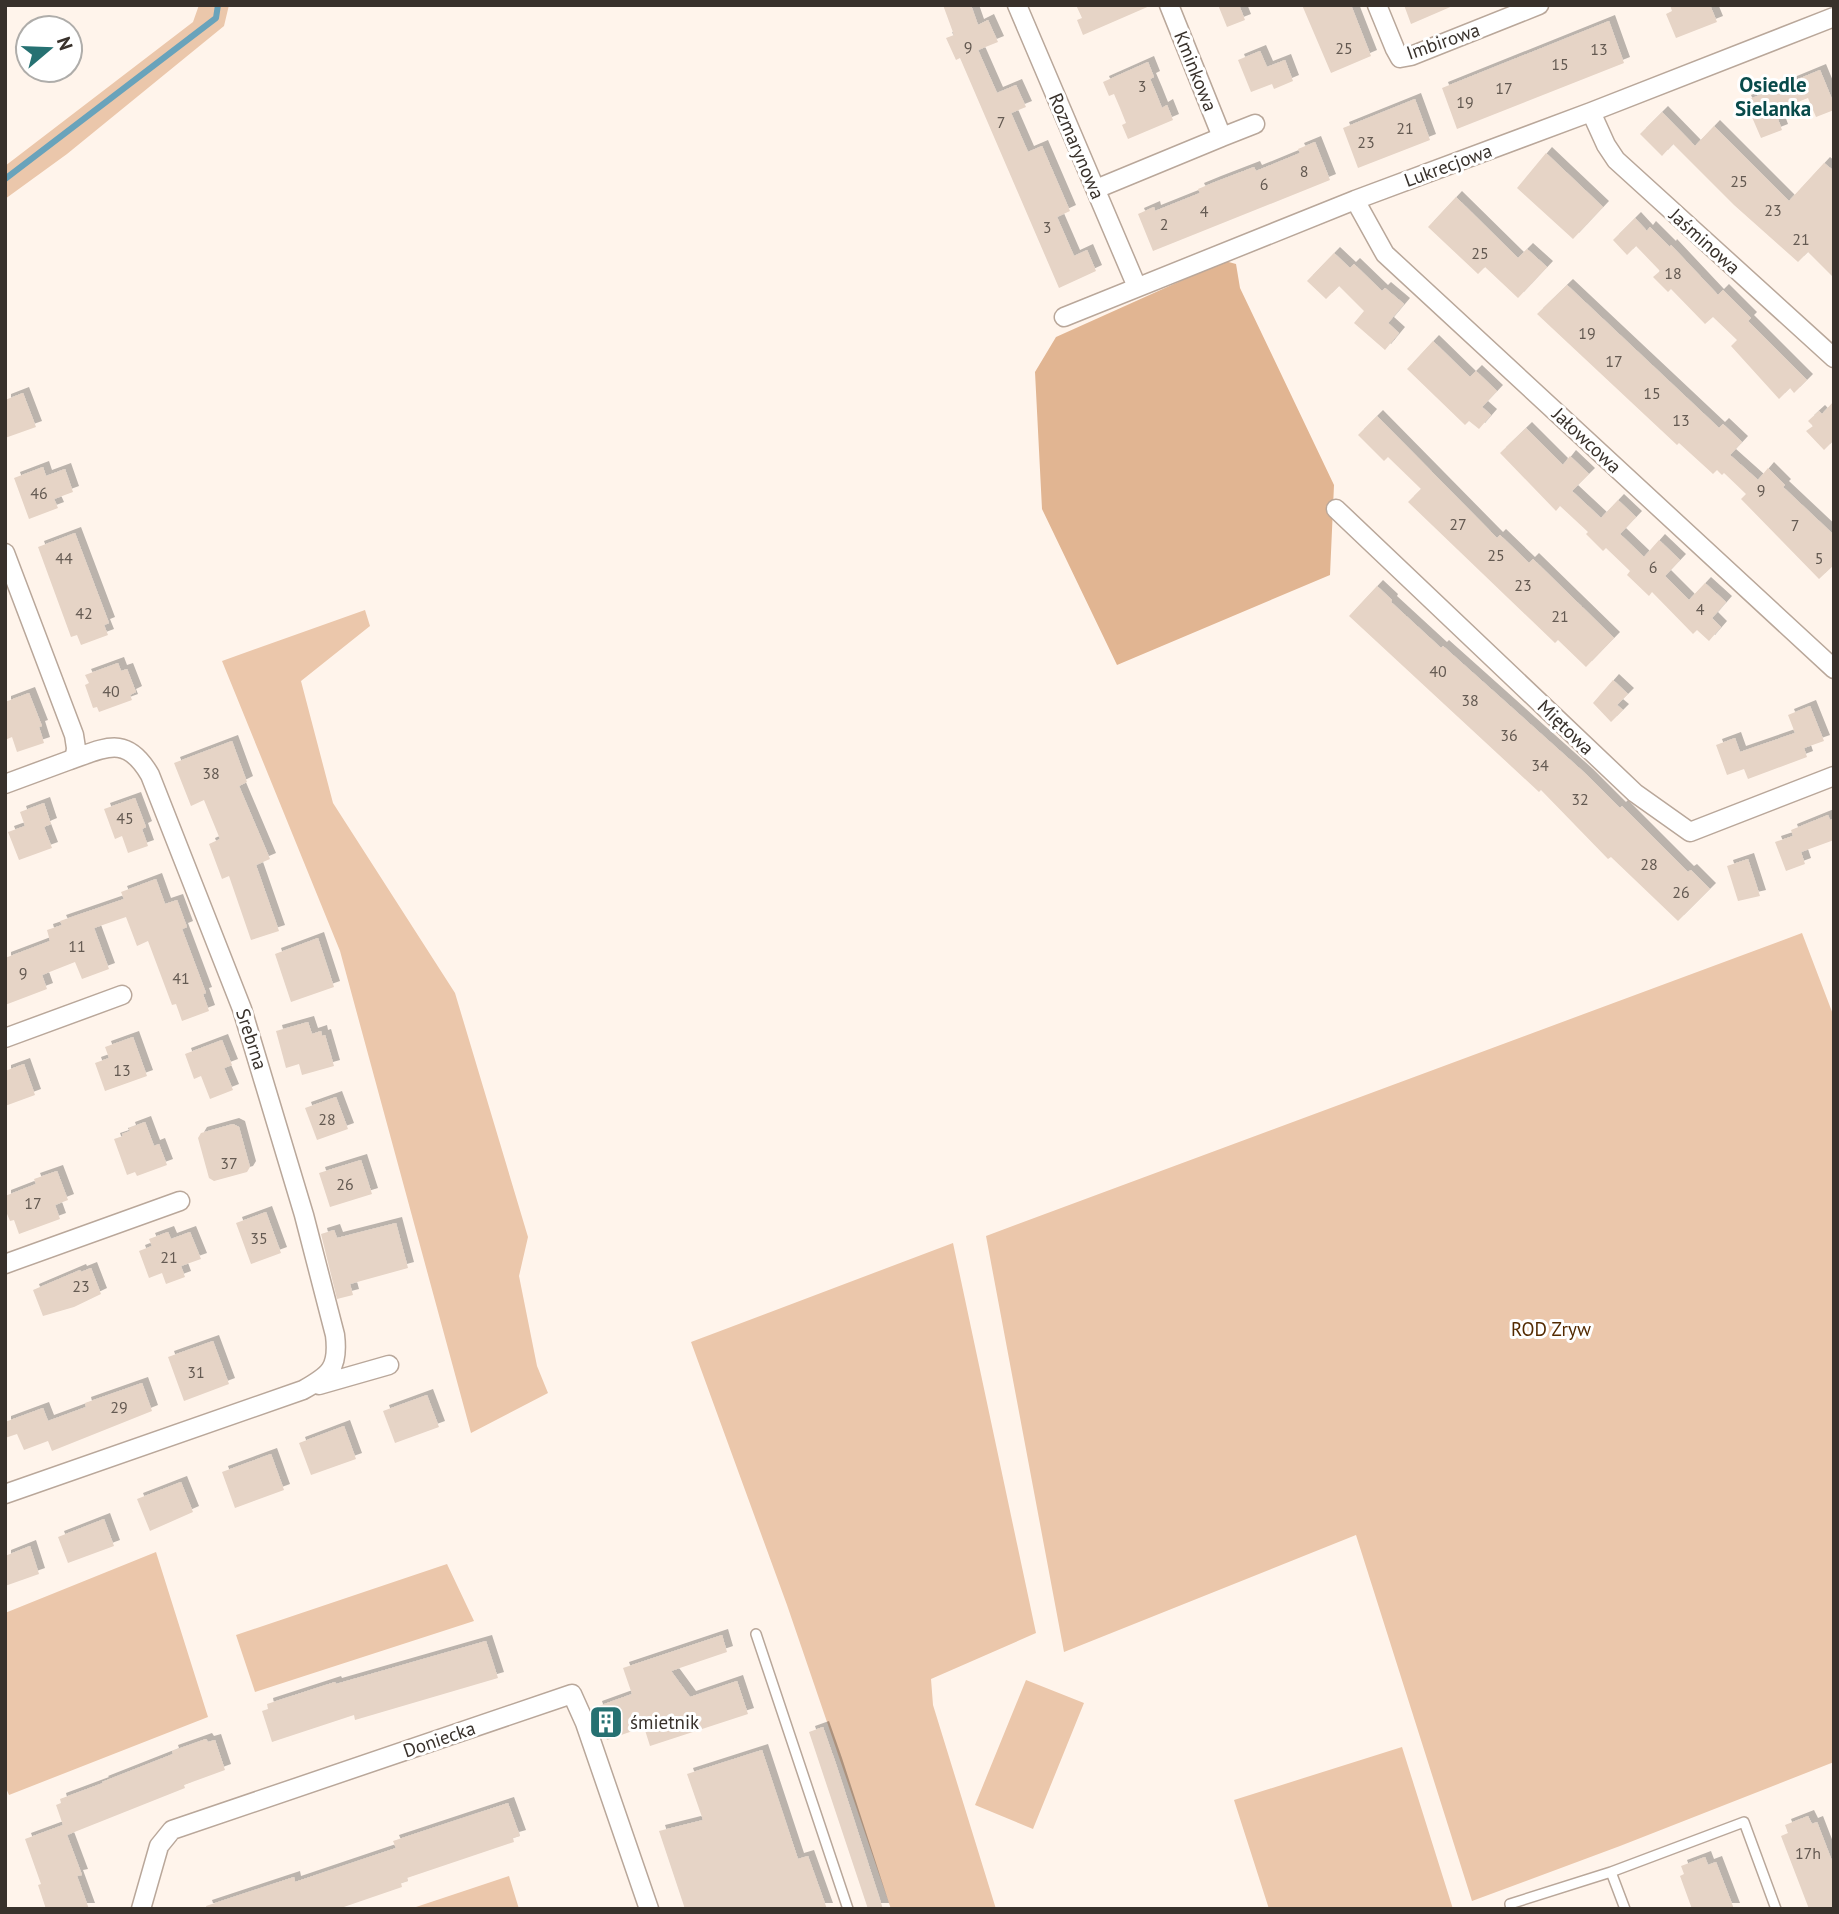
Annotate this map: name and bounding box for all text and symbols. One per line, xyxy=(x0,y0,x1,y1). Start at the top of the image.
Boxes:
north arrow xyxy=(14,14,84,84)
street label: Imbirowa xyxy=(1403,17,1483,65)
street label: Kminkowa xyxy=(1169,27,1223,115)
text: N xyxy=(52,34,78,53)
house number: 9 xyxy=(964,37,972,57)
house number: 25 xyxy=(1335,38,1353,58)
house number: 13 xyxy=(1590,39,1608,59)
house number: 15 xyxy=(1551,54,1569,74)
district label: Osiedle Sielanka xyxy=(1735,71,1811,122)
house number: 3 xyxy=(1138,76,1146,96)
house number: 17 xyxy=(1495,78,1513,98)
street label: Rozmarynowa xyxy=(1044,89,1110,203)
house number: 19 xyxy=(1456,92,1474,112)
house number: 7 xyxy=(997,112,1005,132)
house number: 21 xyxy=(1396,118,1414,138)
house number: 23 xyxy=(1357,132,1375,152)
street label: Lukrecjowa xyxy=(1401,138,1495,192)
house number: 8 xyxy=(1300,161,1308,181)
house number: 25 xyxy=(1730,171,1748,191)
house number: 6 xyxy=(1260,174,1268,194)
house number: 23 xyxy=(1764,200,1782,220)
house number: 4 xyxy=(1200,201,1209,221)
street label: Jaśminowa xyxy=(1664,202,1745,279)
house number: 2 xyxy=(1160,214,1168,234)
house number: 3 xyxy=(1043,217,1051,237)
house number: 21 xyxy=(1792,229,1810,249)
house number: 25 xyxy=(1471,243,1489,263)
house number: 18 xyxy=(1664,263,1682,283)
house number: 19 xyxy=(1578,323,1596,343)
house number: 17 xyxy=(1605,351,1623,371)
house number: 15 xyxy=(1643,383,1661,403)
street label: Jałowcowa xyxy=(1547,401,1627,478)
house number: 13 xyxy=(1672,410,1690,430)
house number: 9 xyxy=(1757,480,1765,500)
house number: 46 xyxy=(30,483,48,503)
house number: 27 xyxy=(1449,514,1467,534)
house number: 7 xyxy=(1791,515,1799,535)
house number: 25 xyxy=(1487,545,1505,565)
house number: 44 xyxy=(55,548,73,568)
house number: 5 xyxy=(1815,548,1823,568)
house number: 6 xyxy=(1649,557,1657,577)
house number: 23 xyxy=(1514,575,1532,595)
house number: 4 xyxy=(1696,599,1705,619)
house number: 42 xyxy=(75,603,93,623)
house number: 21 xyxy=(1551,606,1569,626)
house number: 40 xyxy=(1429,661,1447,681)
house number: 40 xyxy=(102,681,120,701)
house number: 38 xyxy=(1461,690,1479,710)
street label: Miętowa xyxy=(1533,694,1599,760)
house number: 36 xyxy=(1500,725,1518,745)
house number: 34 xyxy=(1531,755,1549,775)
house number: 38 xyxy=(202,763,220,783)
house number: 32 xyxy=(1571,789,1589,809)
house number: 45 xyxy=(116,808,134,828)
house number: 28 xyxy=(1640,854,1658,874)
house number: 26 xyxy=(1672,882,1690,902)
house number: 11 xyxy=(68,936,86,956)
house number: 9 xyxy=(19,963,27,983)
house number: 41 xyxy=(172,968,190,988)
street label: Srebrna xyxy=(231,1005,273,1073)
house number: 13 xyxy=(113,1060,131,1080)
house number: 28 xyxy=(318,1109,336,1129)
house number: 37 xyxy=(220,1153,238,1173)
house number: 26 xyxy=(336,1174,354,1194)
house number: 17 xyxy=(24,1193,42,1213)
house number: 35 xyxy=(250,1228,268,1248)
house number: 21 xyxy=(160,1247,178,1267)
house number: 23 xyxy=(72,1276,90,1296)
park label: ROD Zryw xyxy=(1511,1317,1591,1341)
house number: 31 xyxy=(187,1362,205,1382)
house number: 29 xyxy=(110,1397,128,1417)
building icon: śmietnik xyxy=(587,1703,625,1741)
place label: śmietnik xyxy=(630,1710,699,1734)
street label: Doniecka xyxy=(400,1716,478,1762)
house number: 17h xyxy=(1795,1843,1821,1863)

